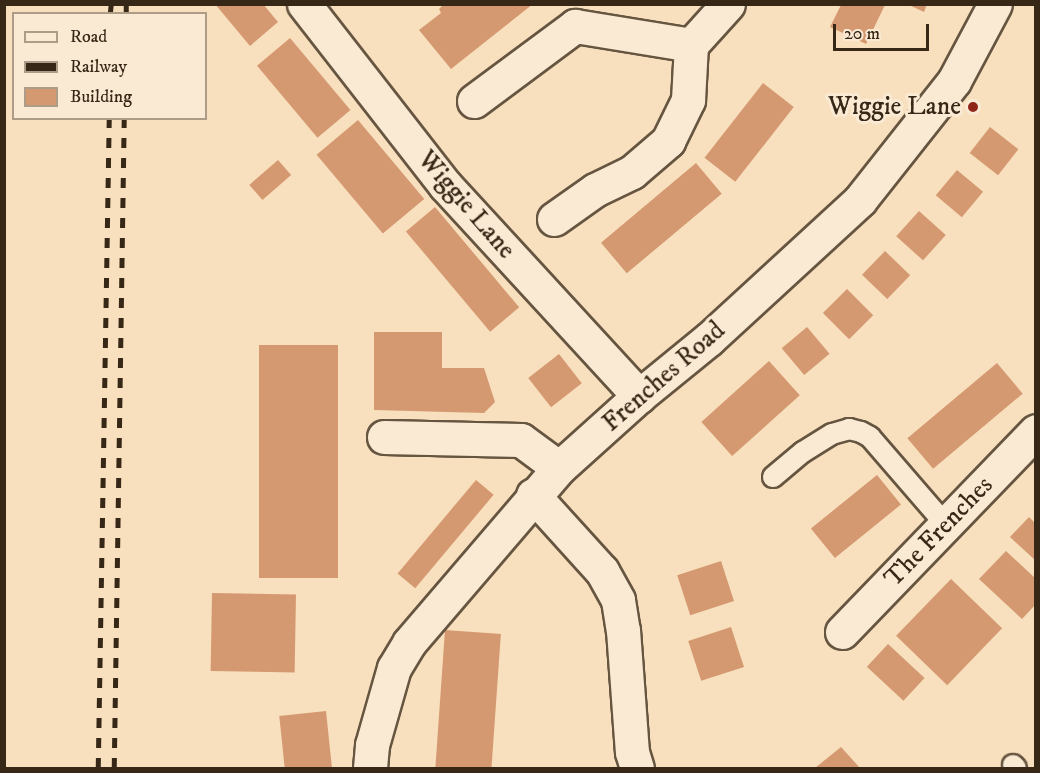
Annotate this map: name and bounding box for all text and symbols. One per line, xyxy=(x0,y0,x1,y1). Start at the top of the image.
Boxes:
legend xyxy=(12,12,207,120)
scale bar xyxy=(836,12,932,50)
text: 20 m xyxy=(844,23,880,45)
text: Road xyxy=(70,26,107,48)
text: Railway xyxy=(70,56,127,78)
text: Building xyxy=(70,86,132,108)
place label: Wiggie Lane xyxy=(828,91,961,123)
marker: Wiggie Lane xyxy=(966,100,980,114)
street label: Wiggie Lane xyxy=(411,145,521,265)
street label: Frenches Road xyxy=(596,315,732,439)
street label: The Frenches xyxy=(878,470,1000,594)

